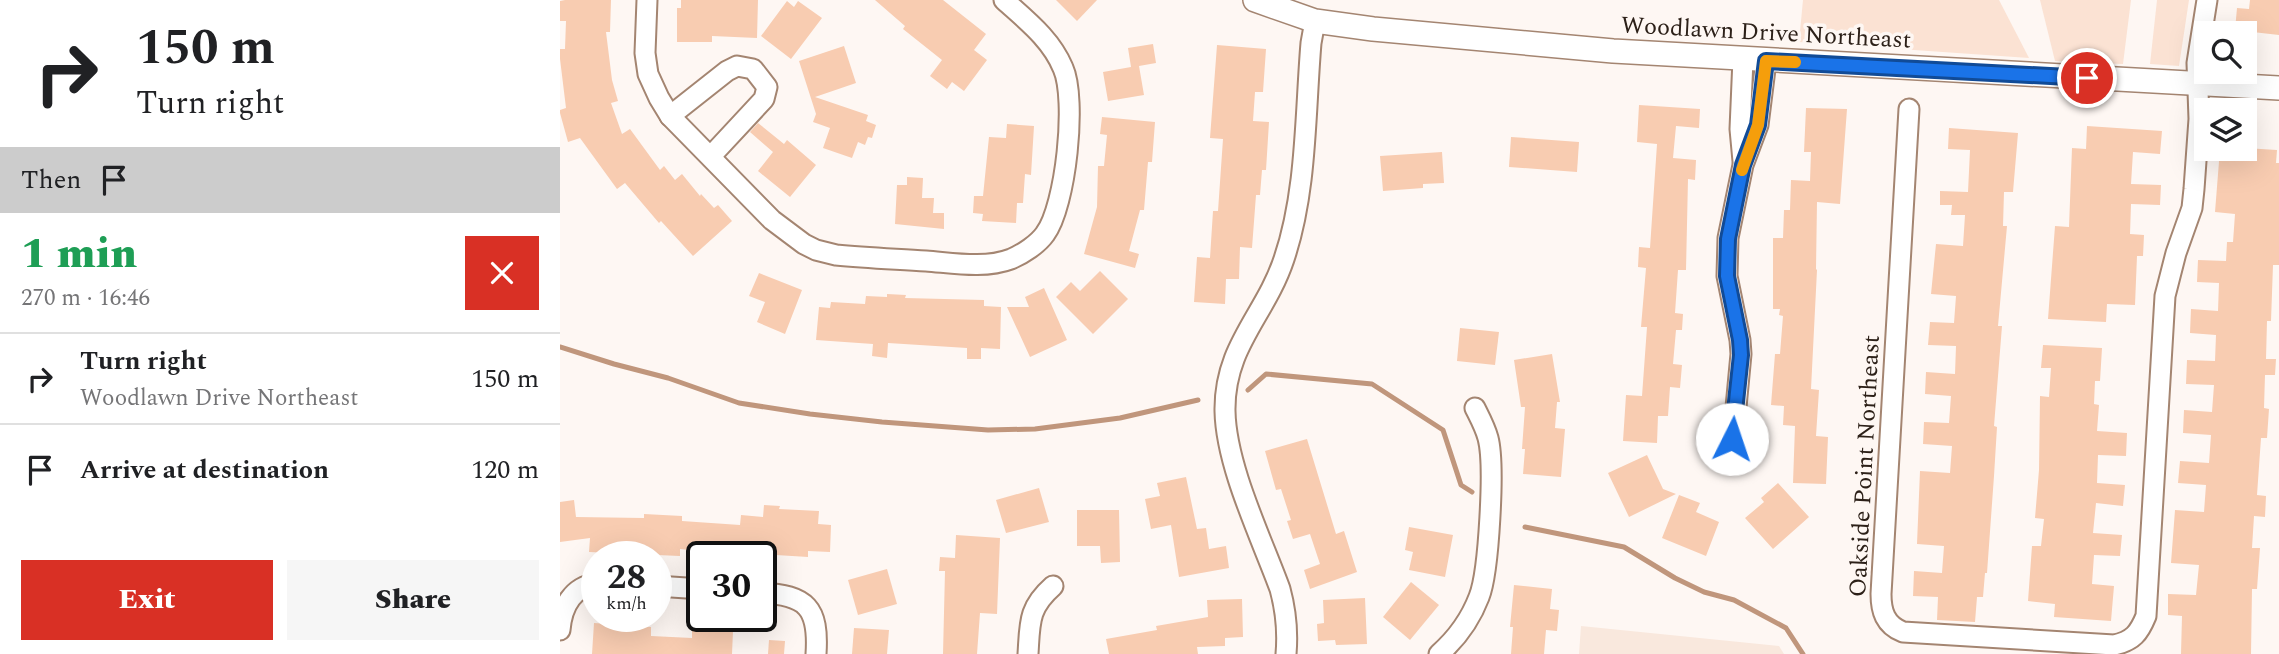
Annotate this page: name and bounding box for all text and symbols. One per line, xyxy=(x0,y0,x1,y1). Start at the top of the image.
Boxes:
street label: Woodlawn Drive Northeast xyxy=(1620,7,1912,59)
text: 150 m xyxy=(136,11,275,86)
map controls xyxy=(2194,21,2257,161)
button: search xyxy=(2194,21,2257,84)
icon: right xyxy=(21,28,112,119)
pin xyxy=(2057,48,2117,108)
icon: arrive xyxy=(2068,59,2106,97)
text: Turn right xyxy=(136,79,284,128)
button: layers xyxy=(2194,98,2257,161)
text: Then xyxy=(21,160,81,200)
icon: arrive xyxy=(95,161,133,199)
text: 1 min xyxy=(21,223,137,286)
button: close xyxy=(465,236,539,310)
text: 270 m · 16:46 xyxy=(21,281,150,316)
street label: Oakside Point Northeast xyxy=(1840,334,1890,598)
text: Turn right xyxy=(80,341,207,381)
text: 150 m xyxy=(471,359,539,399)
icon: right xyxy=(21,360,59,398)
text: Woodlawn Drive Northeast xyxy=(80,381,358,416)
position arrow xyxy=(1695,402,1769,476)
text: Arrive at destination xyxy=(80,450,329,490)
text: 120 m xyxy=(471,450,539,490)
icon: arrive xyxy=(21,451,59,489)
speed limit sign: 30 xyxy=(686,541,777,632)
text: 28 xyxy=(607,551,646,604)
button: Exit xyxy=(21,560,273,640)
button: Share xyxy=(287,560,539,640)
text: km/h xyxy=(606,590,647,617)

